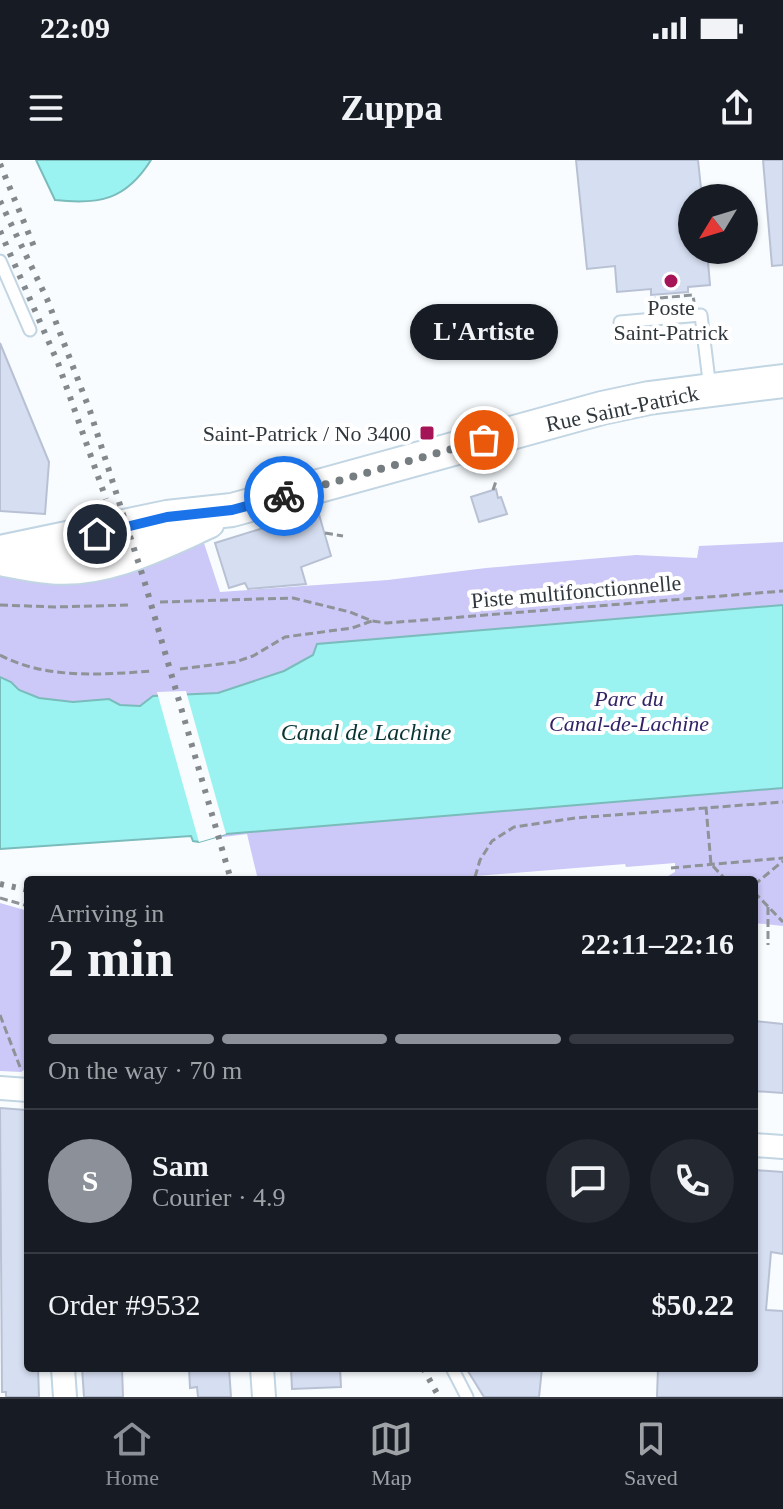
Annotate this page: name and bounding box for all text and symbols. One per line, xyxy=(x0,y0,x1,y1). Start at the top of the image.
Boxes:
text: 22:09 xyxy=(40,11,110,44)
icon: menu xyxy=(24,86,68,130)
icon: share xyxy=(715,86,759,130)
text: Zuppa xyxy=(340,88,443,128)
north arrow xyxy=(678,184,758,264)
map controls xyxy=(678,184,758,264)
marker: Poste Saint-Patrick xyxy=(662,272,680,290)
place label: Poste Saint-Patrick xyxy=(614,295,728,345)
callout: L'Artiste xyxy=(410,304,558,360)
text: L'Artiste xyxy=(433,317,535,346)
street label: Rue Saint-Patrick xyxy=(543,380,701,437)
pin xyxy=(450,406,518,474)
icon: bag xyxy=(462,418,506,462)
place label: Saint-Patrick / No 3400 xyxy=(203,421,411,446)
marker: Saint-Patrick / No 3400 xyxy=(418,424,436,442)
courier xyxy=(244,456,324,536)
icon: bike xyxy=(262,474,306,518)
pin xyxy=(63,500,131,568)
icon: home xyxy=(75,512,119,556)
street label: Piste multifonctionnelle xyxy=(470,570,682,613)
park label: Parc du Canal-de-Lachine xyxy=(549,686,709,736)
water label: Canal de Lachine xyxy=(281,719,452,745)
text: Arriving in xyxy=(48,899,164,928)
text: 22:11–22:16 xyxy=(581,927,734,960)
text: 2 min xyxy=(48,930,174,987)
text: On the way · 70 m xyxy=(48,1056,242,1085)
button: chat xyxy=(546,1139,630,1223)
button: phone xyxy=(650,1139,734,1223)
text: Sam xyxy=(152,1149,209,1182)
text: S xyxy=(82,1164,98,1197)
text: Courier · 4.9 xyxy=(152,1183,286,1212)
text: Order #9532 xyxy=(48,1288,200,1321)
text: $50.22 xyxy=(652,1288,734,1321)
tab: Home xyxy=(105,1417,159,1491)
tab: Map xyxy=(369,1417,413,1491)
tab: Saved xyxy=(624,1417,678,1491)

